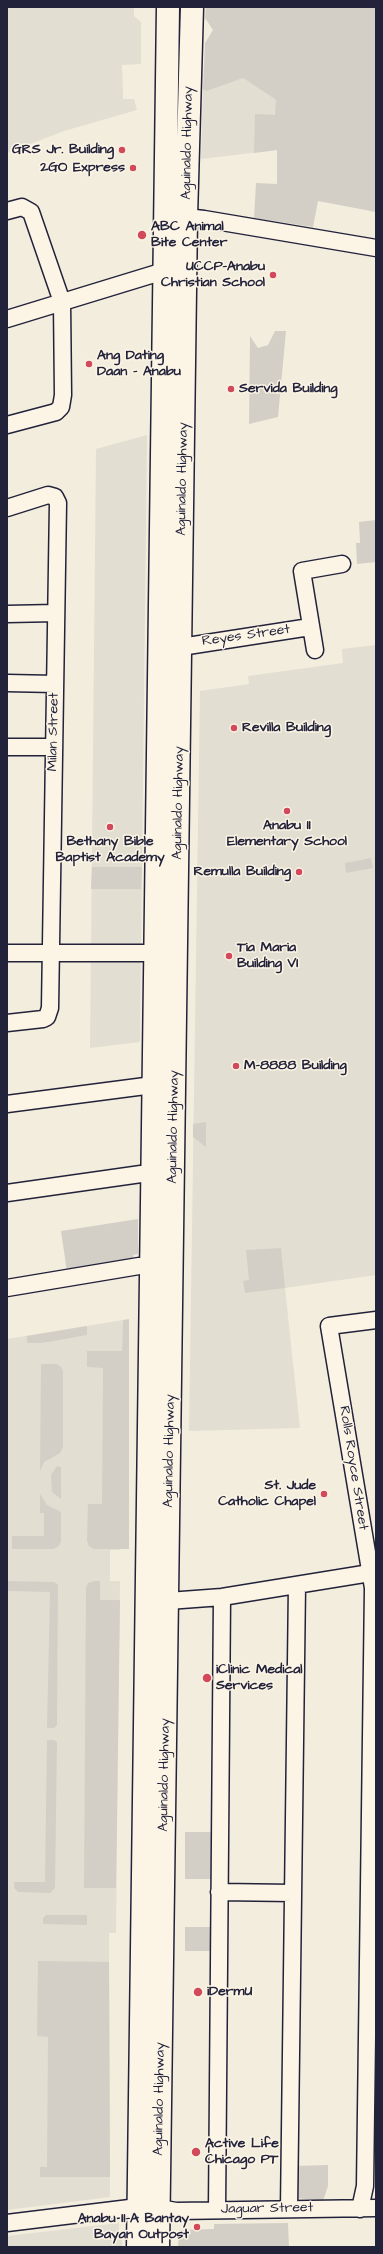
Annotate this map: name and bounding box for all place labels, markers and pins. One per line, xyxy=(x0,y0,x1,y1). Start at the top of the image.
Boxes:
place label: GRS Jr. Building xyxy=(12,142,114,158)
marker: GRS Jr. Building xyxy=(117,145,127,155)
place label: 2GO Express xyxy=(40,160,125,176)
marker: 2GO Express xyxy=(128,163,138,173)
place label: ABC Animal Bite Center xyxy=(151,219,227,252)
marker: ABC Animal Bite Center xyxy=(136,229,148,241)
place label: UCCP-Anabu Christian School xyxy=(161,259,265,292)
marker: UCCP-Anabu Christian School xyxy=(268,270,278,280)
place label: Ang Dating Daan - Anabu xyxy=(97,348,181,380)
marker: Ang Dating Daan - Anabu xyxy=(84,359,94,369)
place label: Servida Building xyxy=(239,381,337,397)
marker: Servida Building xyxy=(226,384,236,394)
place label: Revilla Building xyxy=(242,720,331,736)
marker: Revilla Building xyxy=(229,723,239,733)
marker: Anabu II Elementary School xyxy=(282,806,292,816)
place label: Anabu II Elementary School xyxy=(227,818,347,850)
marker: Bethany Bible Baptist Academy xyxy=(105,822,115,832)
place label: Bethany Bible Baptist Academy xyxy=(55,834,165,866)
place label: Remulla Building xyxy=(193,864,291,880)
marker: Remulla Building xyxy=(294,867,304,877)
place label: Tia Maria Building VI xyxy=(237,940,298,972)
marker: Tia Maria Building VI xyxy=(224,951,234,961)
place label: M-8888 Building xyxy=(244,1058,347,1074)
marker: M-8888 Building xyxy=(231,1061,241,1071)
place label: St. Jude Catholic Chapel xyxy=(218,1478,316,1510)
marker: St. Jude Catholic Chapel xyxy=(319,1489,329,1499)
place label: iClinic Medical Services xyxy=(216,1662,303,1694)
marker: iClinic Medical Services xyxy=(201,1672,213,1684)
place label: iDermU xyxy=(207,1984,252,2000)
marker: iDermU xyxy=(192,1986,204,1998)
place label: Active Life Chicago PT xyxy=(205,2136,279,2168)
marker: Active Life Chicago PT xyxy=(190,2146,202,2158)
place label: Anabu II-A Bantay Bayan Outpost xyxy=(78,2211,189,2244)
marker: Anabu II-A Bantay Bayan Outpost xyxy=(192,2222,202,2232)

